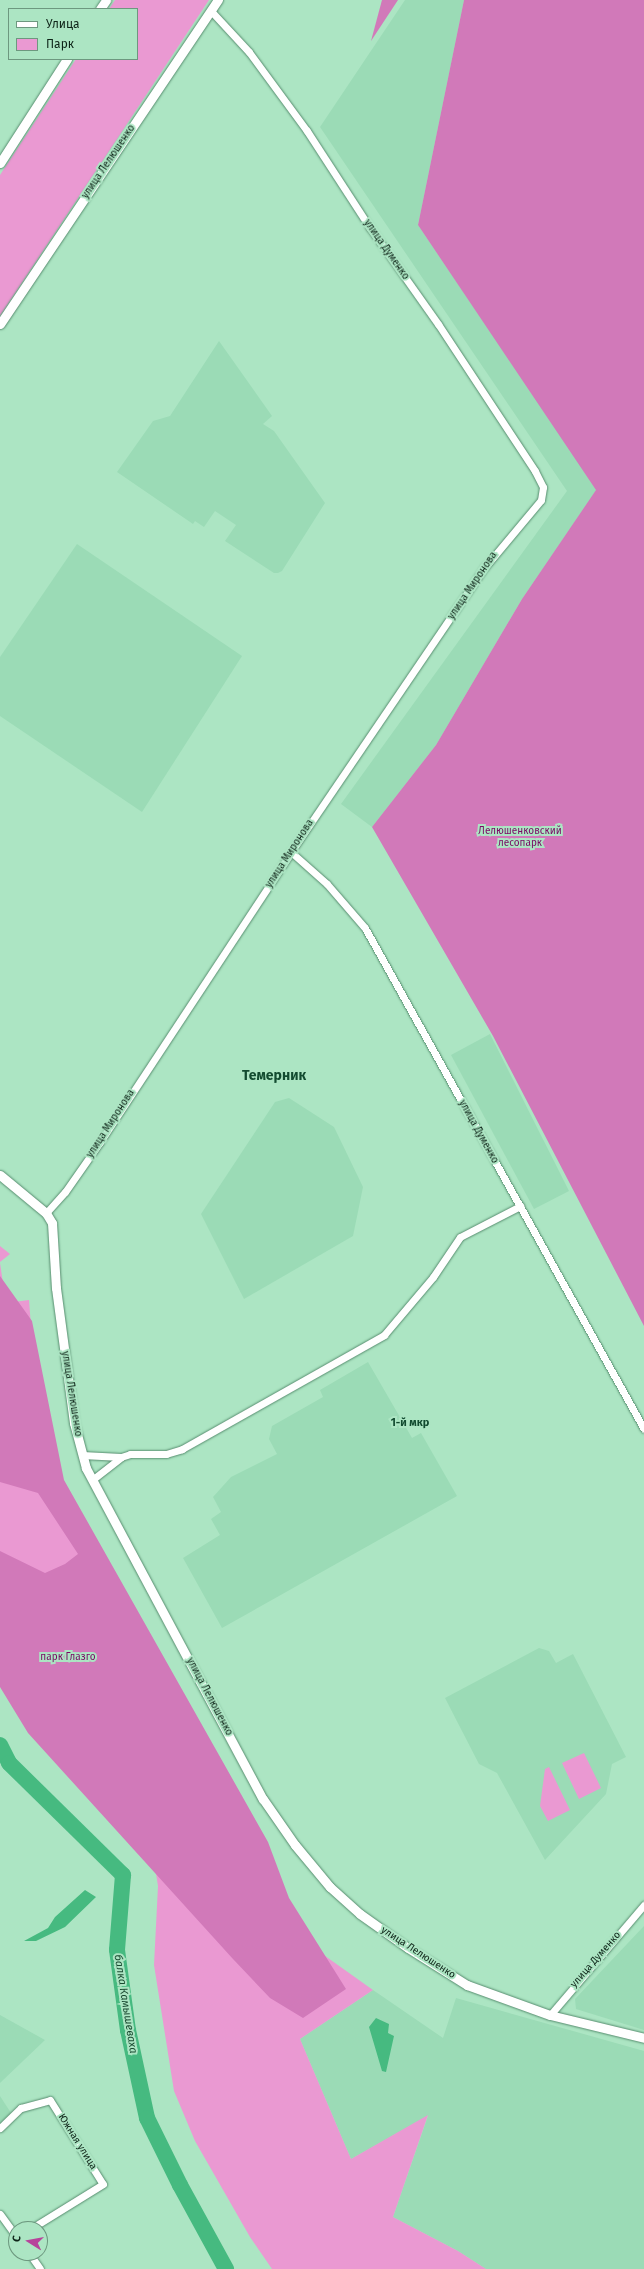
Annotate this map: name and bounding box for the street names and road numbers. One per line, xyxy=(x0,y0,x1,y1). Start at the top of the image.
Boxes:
street label: улица Лелюшенко xyxy=(80,123,138,201)
street label: улица Думенко xyxy=(361,218,411,282)
street label: улица Миронова xyxy=(446,550,500,622)
street label: улица Миронова xyxy=(264,818,316,890)
street label: улица Миронова xyxy=(85,1088,137,1160)
street label: улица Думенко xyxy=(456,1098,500,1166)
street label: улица Лелюшенко xyxy=(58,1350,84,1438)
street label: улица Лелюшенко xyxy=(183,1656,235,1738)
street label: улица Лелюшенко xyxy=(379,1924,457,1982)
street label: улица Думенко xyxy=(568,1929,624,1991)
street label: Южная улица xyxy=(55,2112,99,2172)

